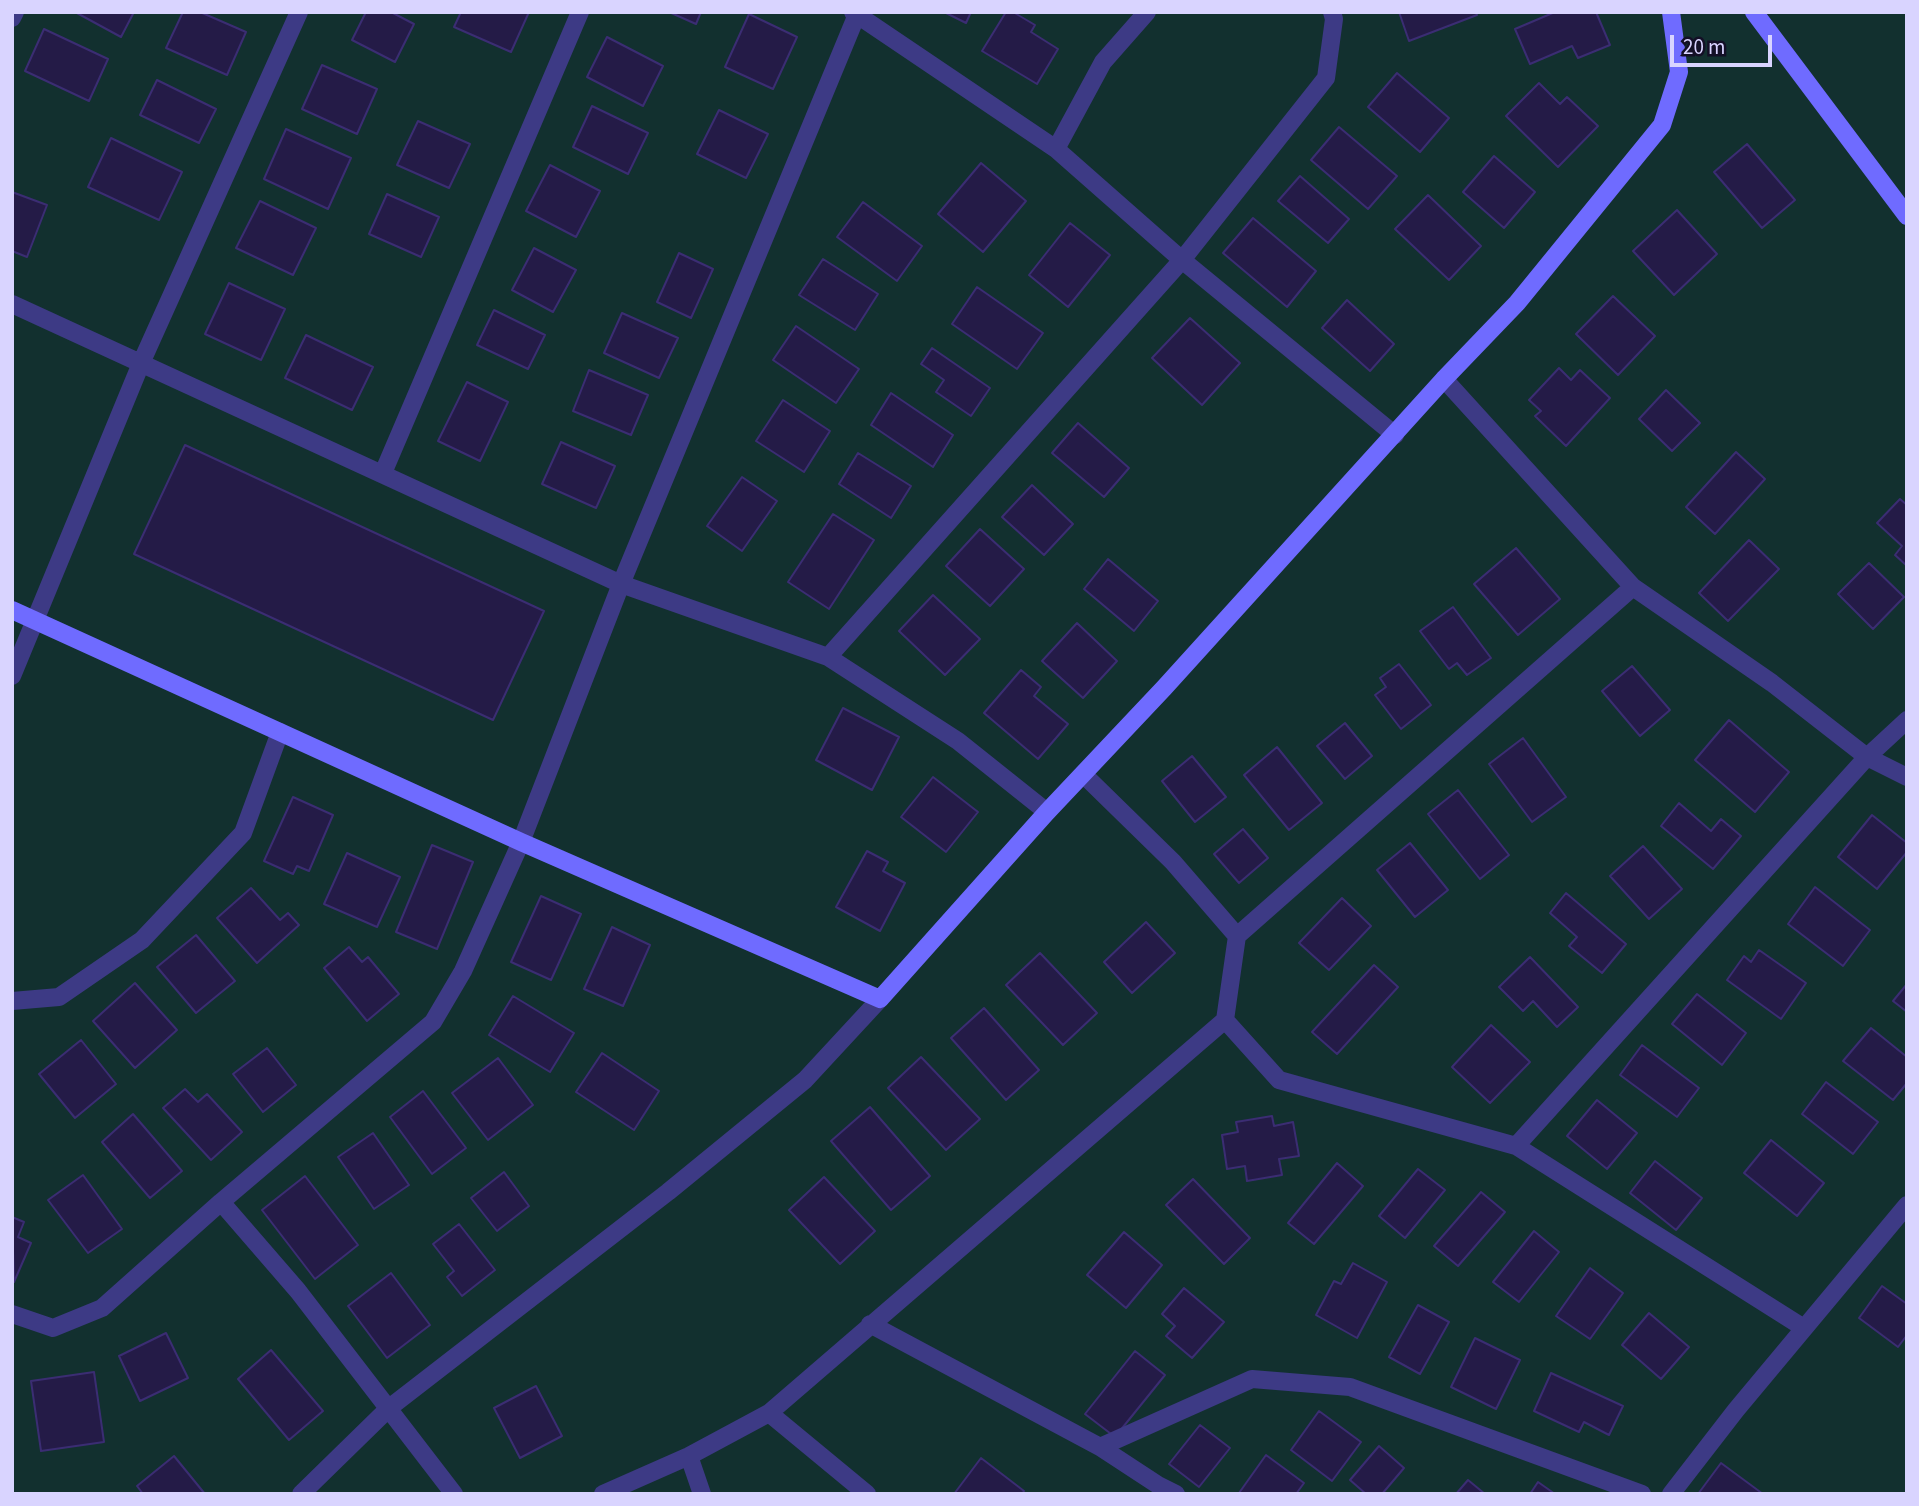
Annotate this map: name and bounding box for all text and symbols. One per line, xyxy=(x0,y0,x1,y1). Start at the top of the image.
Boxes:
scale bar xyxy=(1674,21,1776,65)
text: 20 m xyxy=(1683,32,1725,62)

